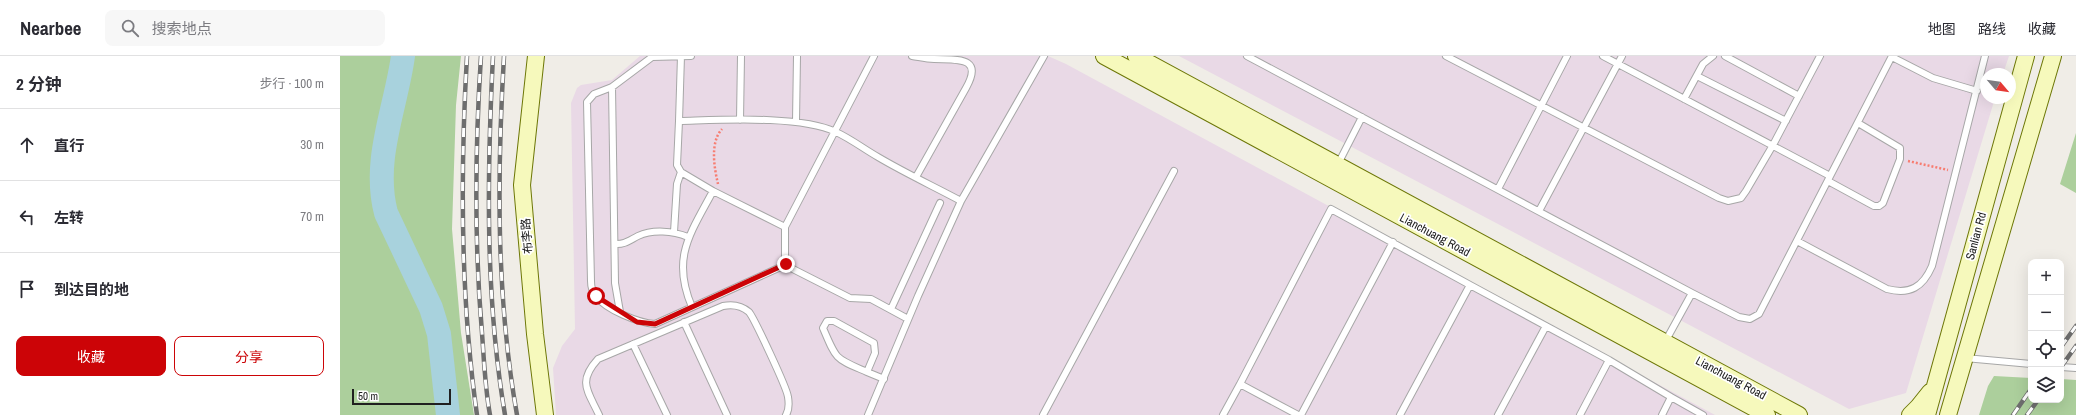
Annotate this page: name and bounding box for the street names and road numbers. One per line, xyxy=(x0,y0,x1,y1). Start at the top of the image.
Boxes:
street label: Lianchuang Road xyxy=(1397,210,1473,260)
street label: Sanlian Rd xyxy=(1962,210,1990,262)
street label: 布李路 xyxy=(517,217,537,255)
street label: Lianchuang Road xyxy=(1693,353,1769,403)

